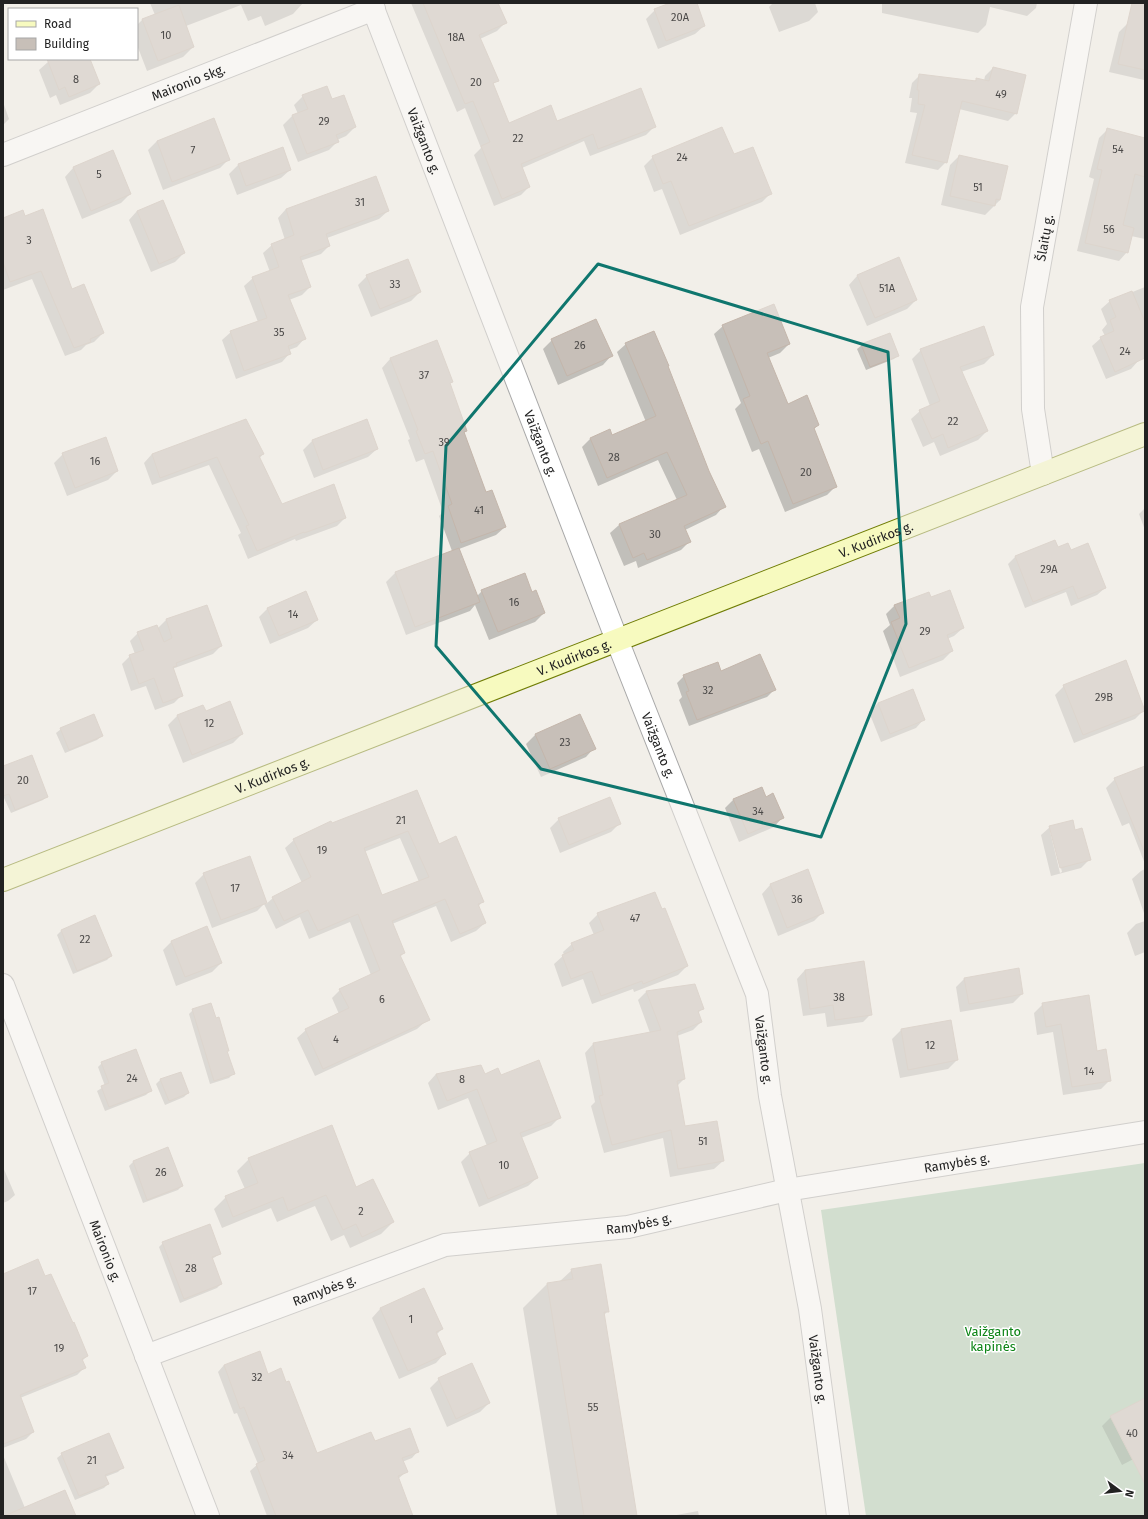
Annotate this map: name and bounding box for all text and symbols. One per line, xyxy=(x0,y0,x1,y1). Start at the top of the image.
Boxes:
legend xyxy=(8,8,138,60)
house number: 20A xyxy=(671,11,690,24)
text: Road xyxy=(44,17,72,31)
house number: 10 xyxy=(161,29,171,42)
house number: 18A xyxy=(447,31,465,44)
text: Building xyxy=(44,37,90,51)
street label: Maironio skg. xyxy=(149,61,227,104)
house number: 8 xyxy=(73,73,79,86)
house number: 20 xyxy=(470,76,482,89)
house number: 49 xyxy=(995,88,1007,101)
street label: Vaižganto g. xyxy=(404,106,443,176)
house number: 29 xyxy=(318,115,330,128)
house number: 22 xyxy=(513,132,523,145)
house number: 54 xyxy=(1112,143,1124,156)
house number: 7 xyxy=(191,144,196,157)
house number: 24 xyxy=(677,151,688,164)
house number: 5 xyxy=(96,168,102,181)
house number: 51 xyxy=(973,181,983,194)
house number: 31 xyxy=(355,196,365,209)
street label: Šlaitų g. xyxy=(1032,213,1056,262)
house number: 56 xyxy=(1103,223,1115,236)
house number: 3 xyxy=(26,234,32,247)
house number: 33 xyxy=(390,278,400,291)
house number: 51A xyxy=(879,282,896,295)
house number: 35 xyxy=(274,326,285,339)
house number: 26 xyxy=(574,339,586,352)
house number: 24 xyxy=(1120,345,1131,358)
house number: 37 xyxy=(419,369,429,382)
street label: Vaižganto g. xyxy=(521,408,560,479)
house number: 22 xyxy=(948,415,958,428)
house number: 39 xyxy=(438,436,450,449)
house number: 28 xyxy=(608,451,620,464)
house number: 16 xyxy=(90,455,100,468)
house number: 20 xyxy=(800,466,812,479)
house number: 41 xyxy=(474,504,484,517)
street label: V. Kudirkos g. xyxy=(837,518,915,561)
house number: 30 xyxy=(649,528,661,541)
house number: 29A xyxy=(1040,563,1058,576)
house number: 16 xyxy=(509,596,519,609)
house number: 14 xyxy=(288,608,298,621)
house number: 29 xyxy=(919,625,931,638)
street label: V. Kudirkos g. xyxy=(535,636,613,679)
house number: 32 xyxy=(703,684,713,697)
house number: 29B xyxy=(1095,691,1113,704)
street label: Vaižganto g. xyxy=(638,710,678,781)
house number: 12 xyxy=(204,717,214,730)
house number: 23 xyxy=(560,736,570,749)
street label: V. Kudirkos g. xyxy=(233,754,312,797)
house number: 20 xyxy=(17,774,29,787)
house number: 34 xyxy=(752,805,764,818)
house number: 21 xyxy=(396,814,406,827)
house number: 19 xyxy=(317,844,327,857)
house number: 17 xyxy=(230,882,240,895)
house number: 36 xyxy=(791,893,803,906)
house number: 47 xyxy=(630,912,640,925)
house number: 22 xyxy=(80,933,90,946)
house number: 38 xyxy=(833,991,845,1004)
house number: 6 xyxy=(379,993,385,1006)
street label: Vaižganto g. xyxy=(752,1015,775,1086)
house number: 4 xyxy=(333,1033,339,1046)
house number: 12 xyxy=(925,1039,935,1052)
house number: 14 xyxy=(1084,1065,1094,1078)
house number: 24 xyxy=(127,1072,138,1085)
house number: 8 xyxy=(459,1073,465,1086)
house number: 51 xyxy=(698,1135,708,1148)
street label: Ramybės g. xyxy=(923,1150,991,1176)
house number: 10 xyxy=(499,1159,509,1172)
house number: 26 xyxy=(155,1166,167,1179)
house number: 2 xyxy=(358,1205,364,1218)
street label: Ramybės g. xyxy=(605,1210,673,1237)
street label: Maironio g. xyxy=(86,1218,124,1284)
house number: 28 xyxy=(185,1262,197,1275)
street label: Ramybės g. xyxy=(290,1272,358,1309)
house number: 17 xyxy=(27,1285,37,1298)
house number: 1 xyxy=(409,1313,413,1326)
park label: Vaižganto kapinės xyxy=(965,1324,1021,1354)
street label: Vaižganto g. xyxy=(806,1334,830,1405)
house number: 19 xyxy=(54,1342,64,1355)
house number: 32 xyxy=(252,1371,262,1384)
house number: 55 xyxy=(588,1401,599,1414)
house number: 40 xyxy=(1126,1427,1138,1440)
house number: 34 xyxy=(282,1449,294,1462)
house number: 21 xyxy=(87,1454,97,1467)
north arrow xyxy=(1100,1471,1140,1511)
text: N xyxy=(1122,1488,1136,1499)

